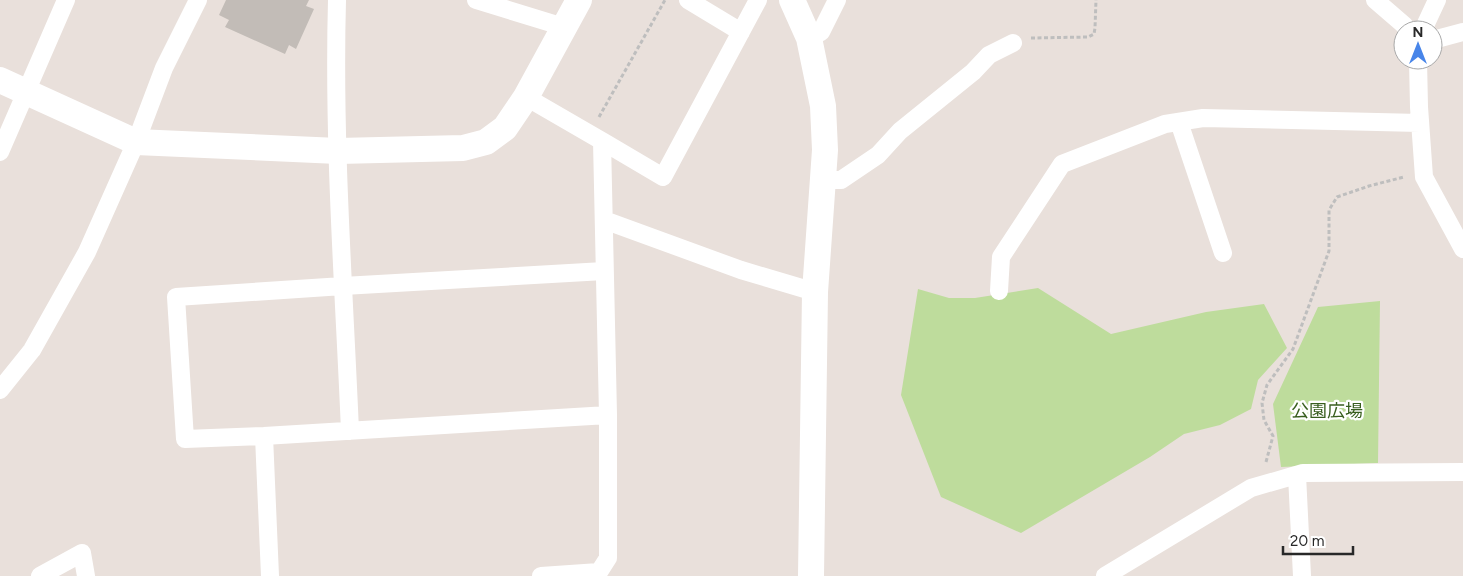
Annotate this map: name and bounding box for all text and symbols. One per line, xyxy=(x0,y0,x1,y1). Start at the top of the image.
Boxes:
north arrow xyxy=(1393,20,1443,70)
text: N xyxy=(1413,24,1423,41)
park label: 公園広場 xyxy=(1291,400,1363,422)
scale bar xyxy=(1283,524,1353,556)
text: 20 m xyxy=(1290,532,1324,550)

